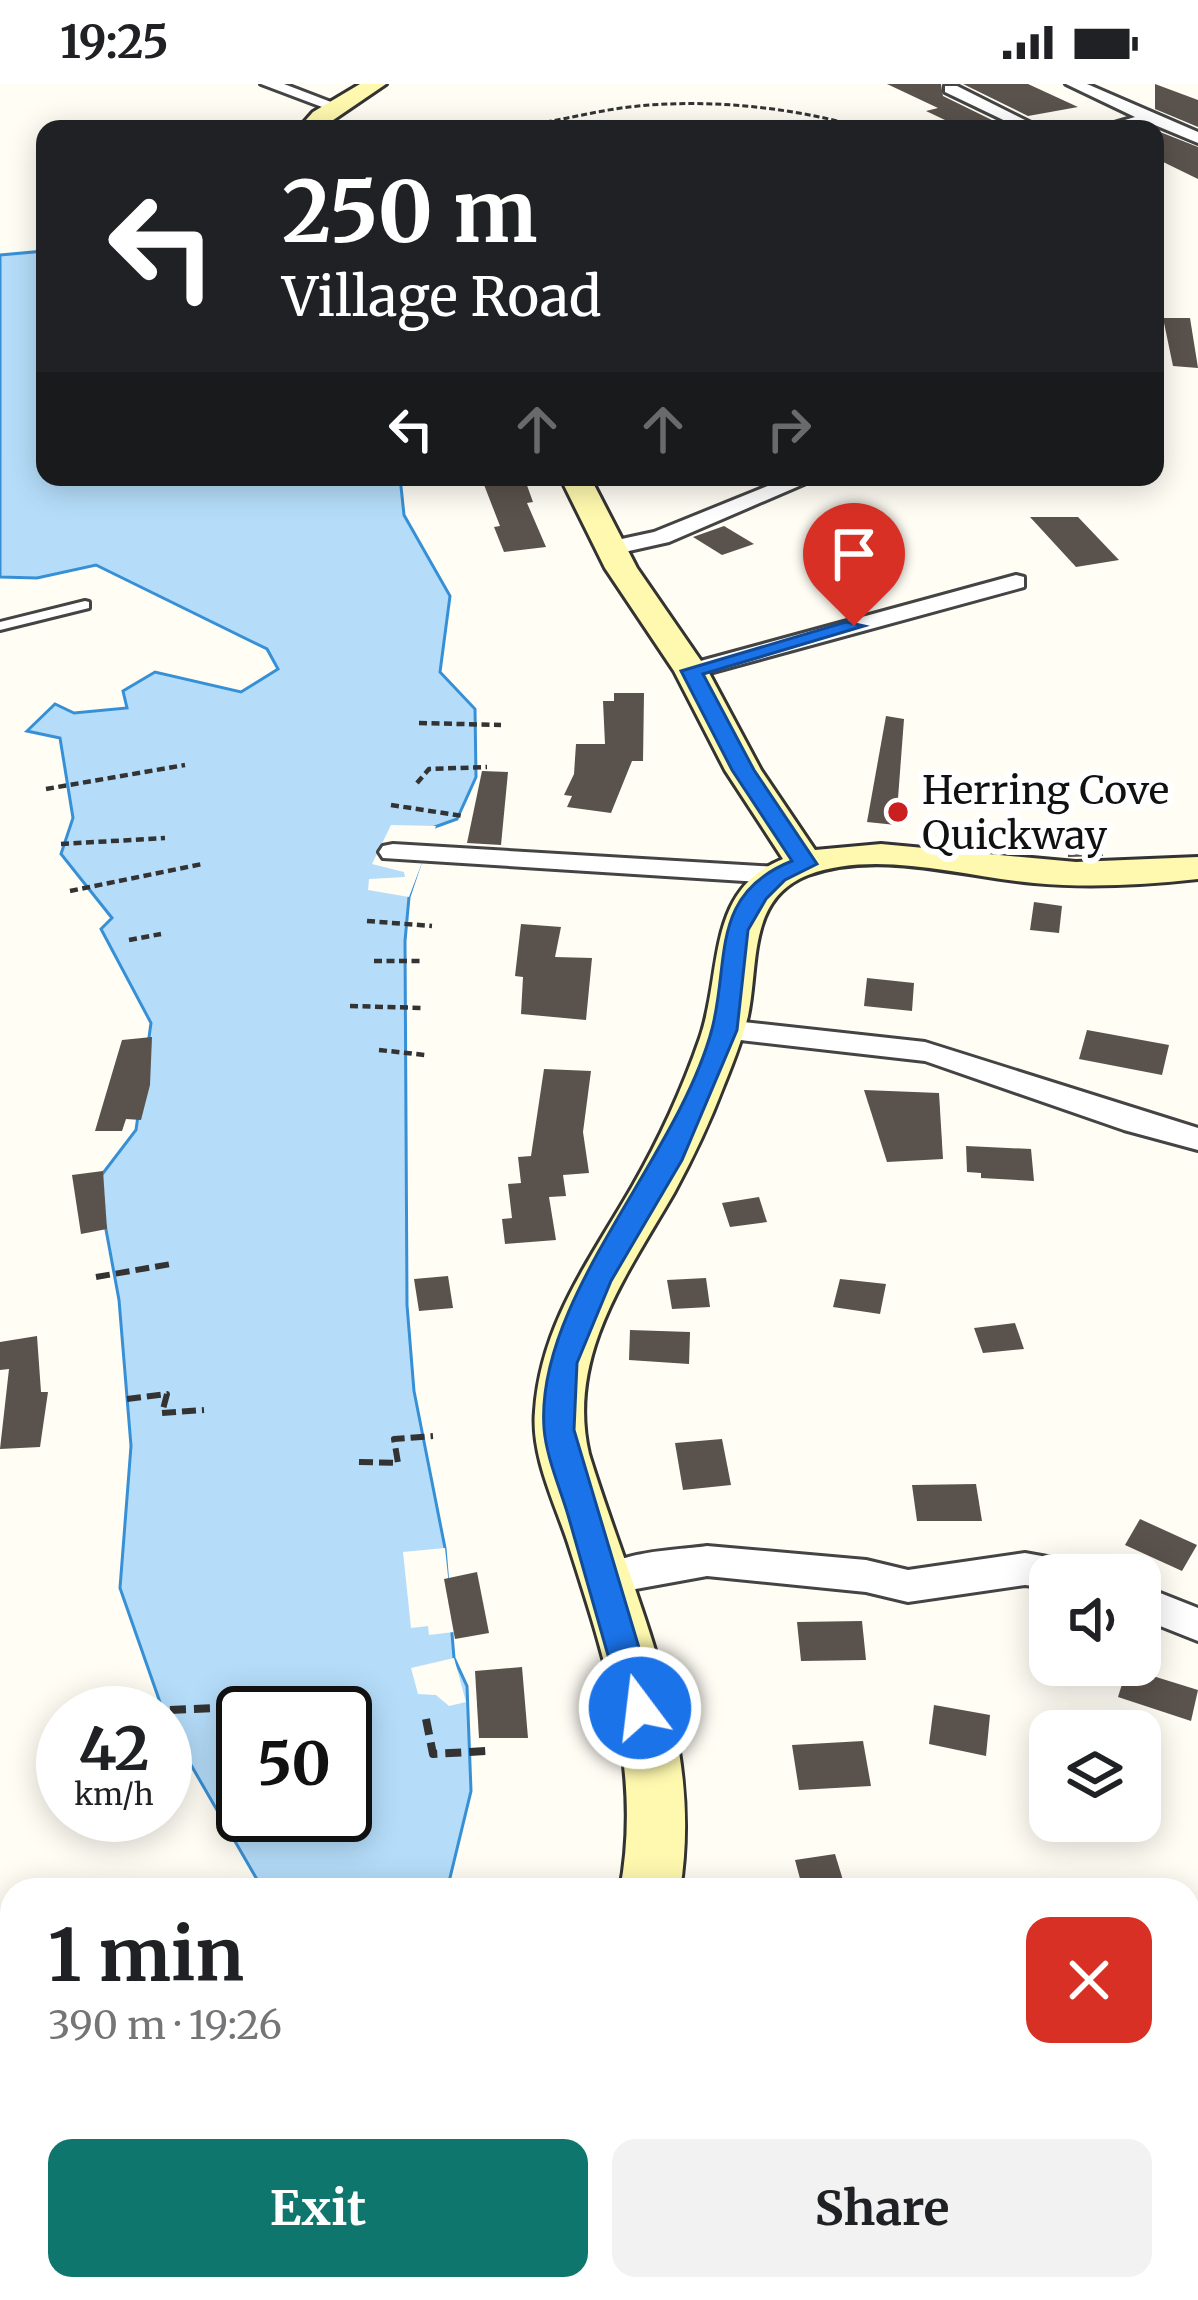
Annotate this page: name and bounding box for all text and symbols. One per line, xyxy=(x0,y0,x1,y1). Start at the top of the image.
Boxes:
text: 19:25 xyxy=(60,14,169,70)
text: 250 m xyxy=(282,159,537,265)
icon: left xyxy=(84,168,240,324)
text: Village Road xyxy=(282,263,602,331)
icon: left xyxy=(378,396,444,462)
icon: ahead xyxy=(504,396,570,462)
icon: ahead xyxy=(630,396,696,462)
icon: right xyxy=(756,396,822,462)
pin xyxy=(803,503,905,626)
icon: arrive xyxy=(821,521,887,587)
place label: Herring Cove Quickway xyxy=(922,766,1169,860)
marker: Herring Cove Quickway xyxy=(885,799,911,825)
map controls xyxy=(1029,1554,1161,1842)
button: sound xyxy=(1029,1554,1161,1686)
position arrow xyxy=(577,1645,703,1771)
speed limit sign: 50 xyxy=(216,1686,372,1842)
button: layers xyxy=(1029,1710,1161,1842)
text: 42 xyxy=(79,1711,149,1786)
text: km/h xyxy=(74,1775,154,1813)
text: 1 min xyxy=(48,1910,244,2001)
button: close xyxy=(1026,1917,1152,2043)
text: 390 m · 19:26 xyxy=(48,2001,282,2050)
button: Exit xyxy=(48,2139,588,2277)
button: Share xyxy=(612,2139,1152,2277)

